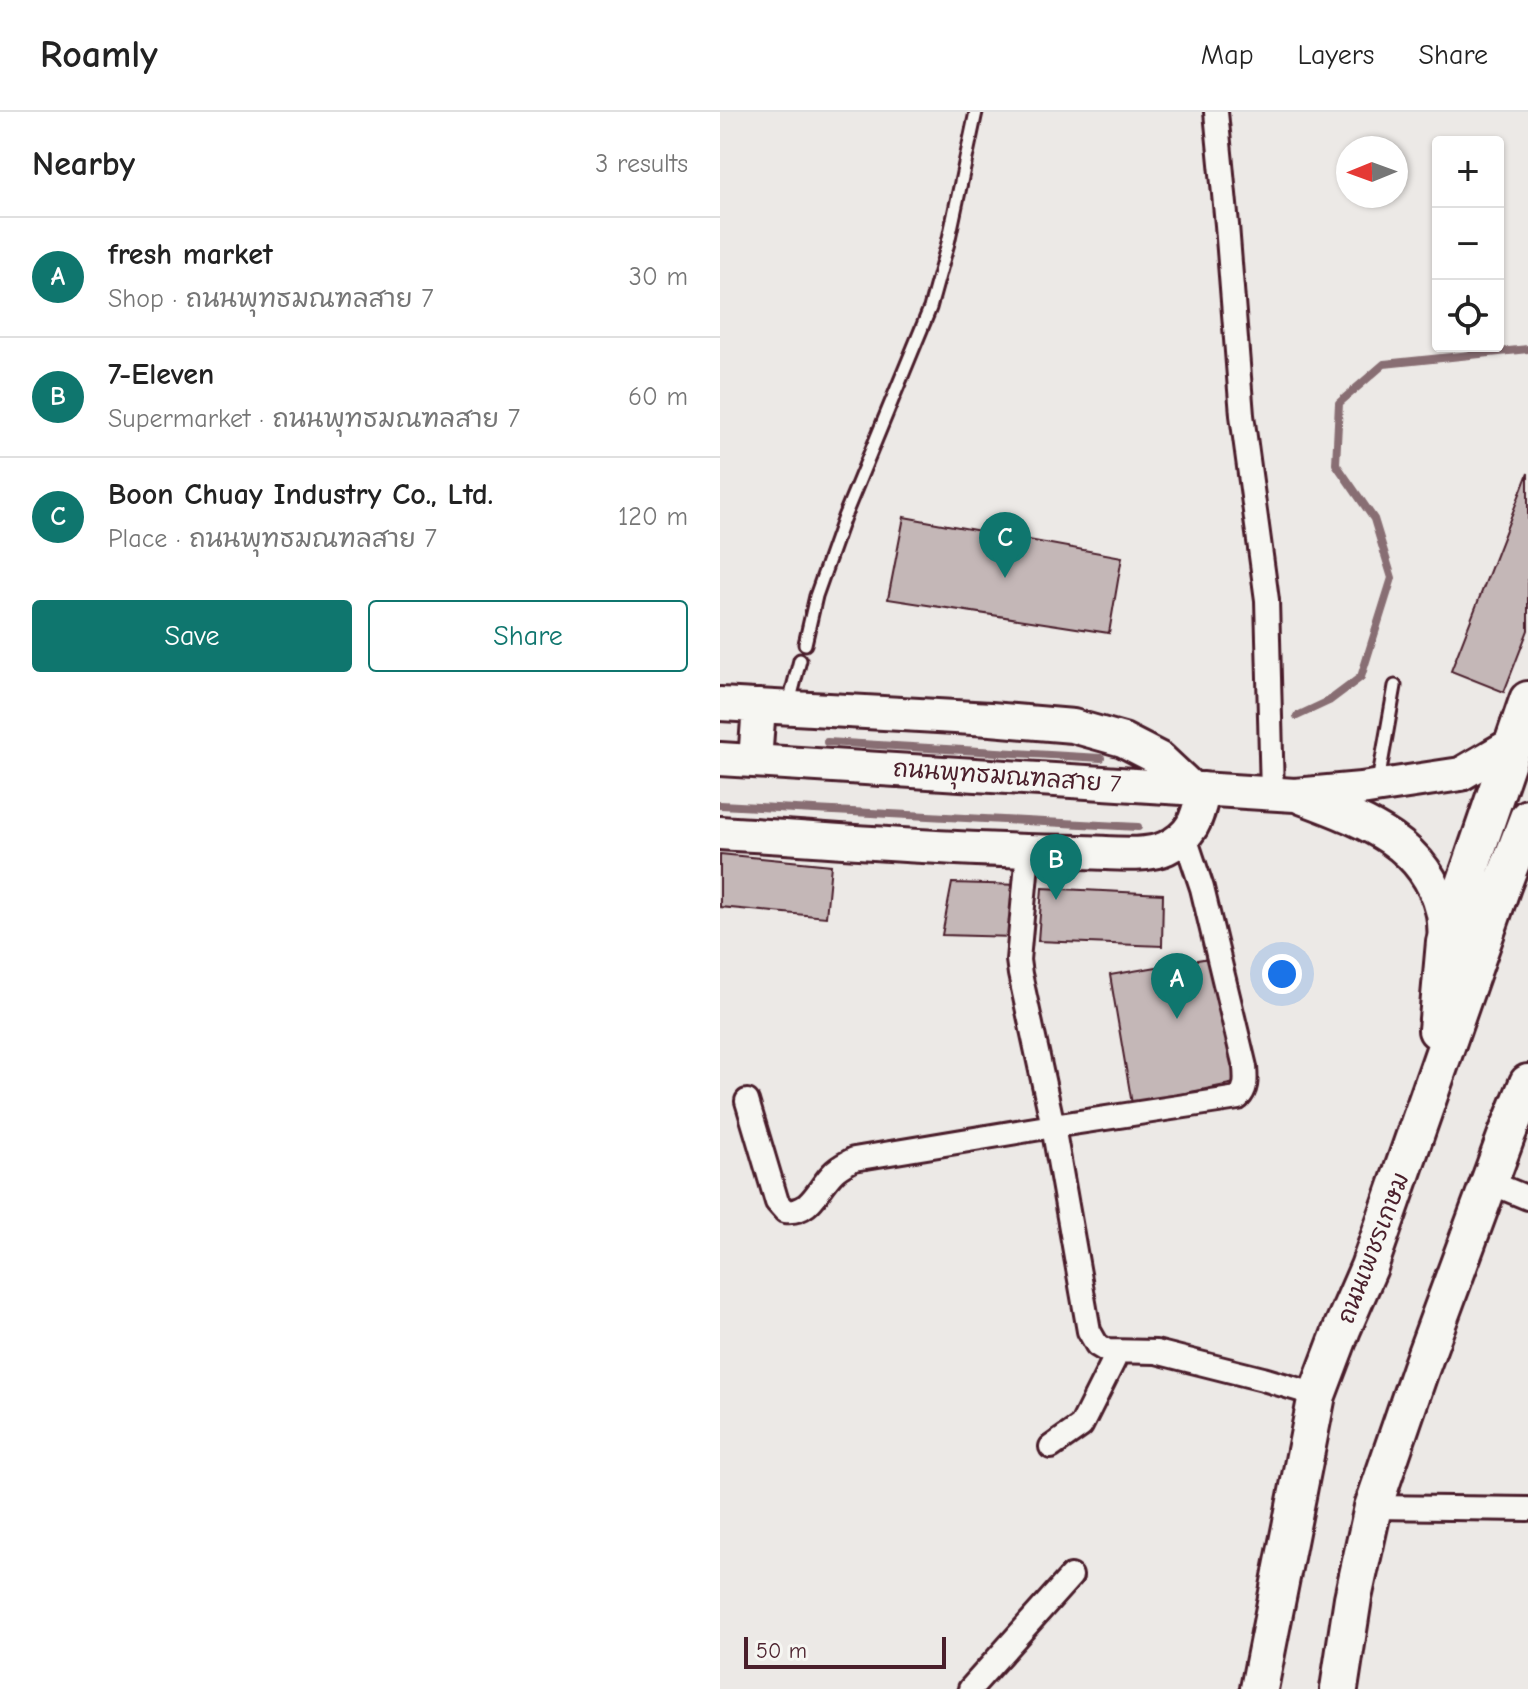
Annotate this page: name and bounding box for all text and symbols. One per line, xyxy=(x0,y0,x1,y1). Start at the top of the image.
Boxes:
text: Roamly xyxy=(40,33,158,77)
text: Map xyxy=(1201,39,1254,71)
text: Layers xyxy=(1298,39,1374,71)
text: Share xyxy=(1418,39,1488,71)
north arrow xyxy=(1336,136,1408,208)
map controls xyxy=(1432,136,1504,352)
button: + xyxy=(1432,136,1504,208)
text: Nearby xyxy=(32,144,135,184)
text: 3 results xyxy=(595,149,688,179)
button: − xyxy=(1432,208,1504,280)
text: fresh market xyxy=(108,237,273,272)
text: A xyxy=(51,262,65,292)
text: 30 m xyxy=(629,262,688,292)
button: locate xyxy=(1432,280,1504,352)
text: Shop · ถนนพุทธมณฑลสาย 7 xyxy=(108,284,433,314)
text: 7-Eleven xyxy=(108,357,214,392)
text: B xyxy=(50,382,66,412)
text: 60 m xyxy=(628,382,688,412)
text: Supermarket · ถนนพุทธมณฑลสาย 7 xyxy=(108,404,520,434)
text: Boon Chuay Industry Co., Ltd. xyxy=(108,477,493,512)
text: C xyxy=(50,502,66,532)
text: 120 m xyxy=(618,502,688,532)
pin: C xyxy=(979,512,1031,578)
text: Place · ถนนพุทธมณฑลสาย 7 xyxy=(108,524,437,554)
button: Save xyxy=(32,600,352,672)
button: Share xyxy=(368,600,688,672)
street label: ถนนพุทธมณฑลสาย 7 xyxy=(892,754,1122,802)
pin: B xyxy=(1030,834,1082,900)
pin: A xyxy=(1151,953,1203,1019)
your location xyxy=(1262,954,1302,994)
street label: ถนนเพชรเกษม xyxy=(1331,1168,1415,1328)
scale bar xyxy=(744,1633,946,1669)
text: 50 m xyxy=(756,1638,807,1664)

